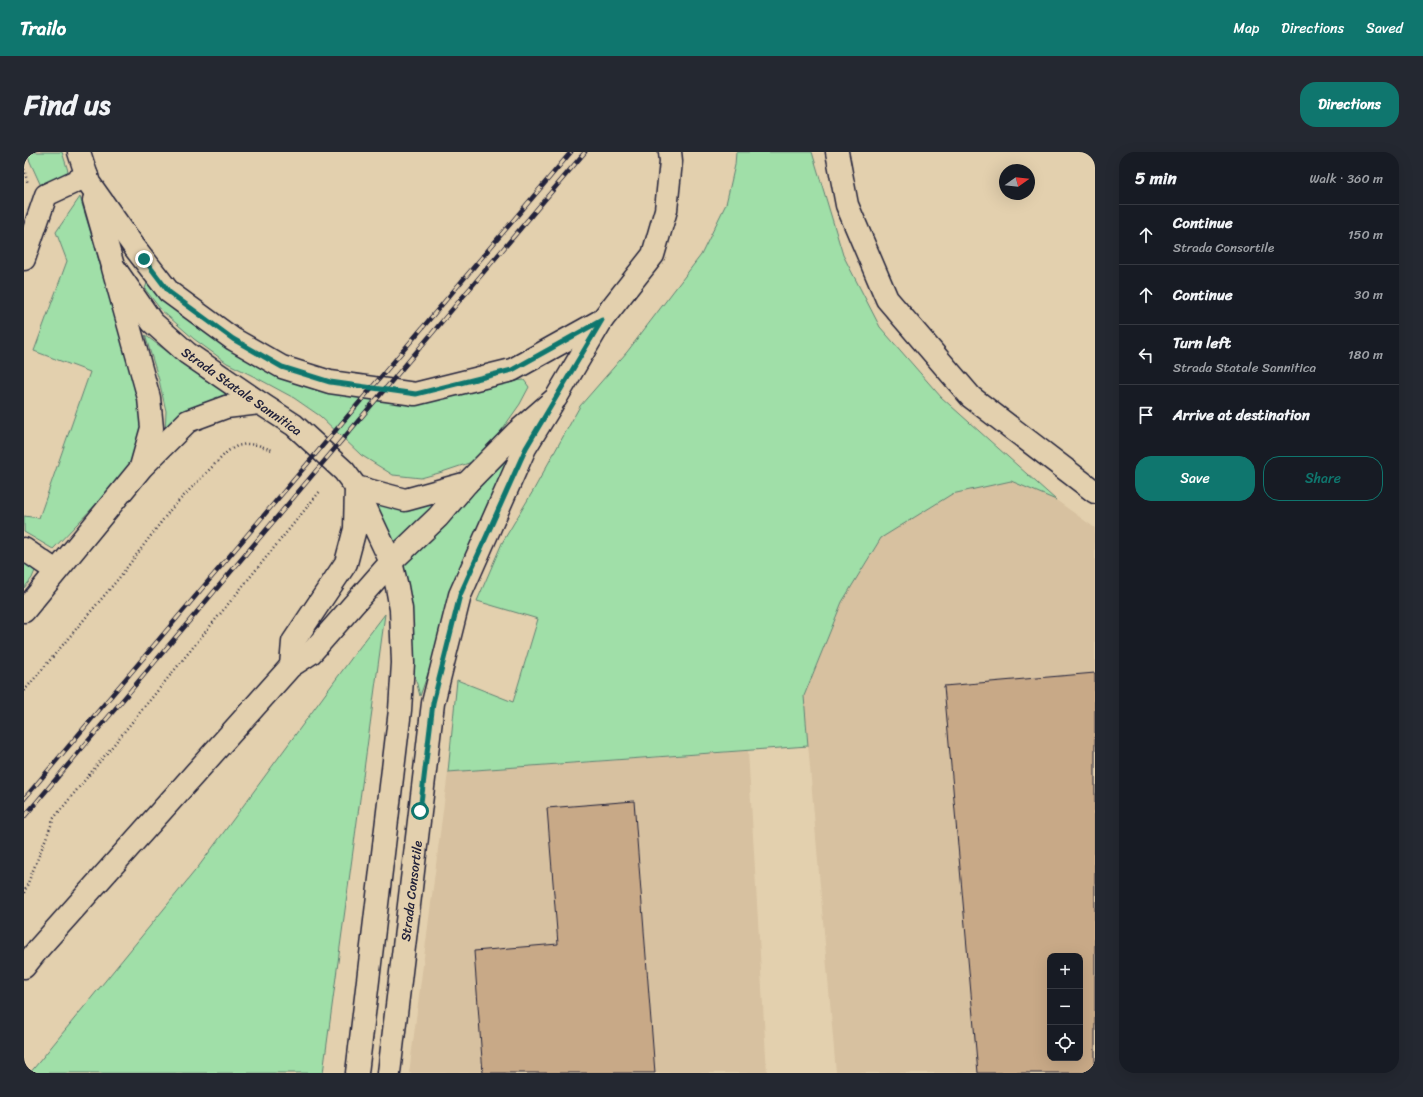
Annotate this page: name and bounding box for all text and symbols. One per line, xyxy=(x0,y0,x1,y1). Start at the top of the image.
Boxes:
text: Trailo xyxy=(20,12,66,45)
text: Map xyxy=(1233,16,1259,41)
text: Directions xyxy=(1281,16,1344,41)
text: Saved xyxy=(1366,16,1403,41)
text: Find us xyxy=(24,80,111,129)
button: Directions xyxy=(1300,82,1399,127)
text: 5 min xyxy=(1135,163,1177,193)
north arrow xyxy=(999,164,1035,200)
text: Walk · 360 m xyxy=(1309,167,1383,190)
text: Continue xyxy=(1173,210,1233,236)
text: 150 m xyxy=(1348,223,1383,246)
icon: ahead xyxy=(1135,224,1157,246)
text: Strada Consortile xyxy=(1173,236,1274,259)
route end xyxy=(135,250,153,268)
text: Continue xyxy=(1173,282,1233,308)
text: 30 m xyxy=(1354,283,1383,306)
icon: ahead xyxy=(1135,284,1157,306)
text: Turn left xyxy=(1173,330,1231,356)
street label: Strada Statale Sannitica xyxy=(177,341,307,442)
text: 180 m xyxy=(1348,343,1383,366)
icon: left xyxy=(1135,344,1157,366)
text: Strada Statale Sannitica xyxy=(1173,356,1316,379)
text: Arrive at destination xyxy=(1173,402,1310,428)
icon: arrive xyxy=(1135,404,1157,426)
button: Save xyxy=(1135,456,1255,501)
button: Share xyxy=(1263,456,1383,501)
route start xyxy=(411,802,429,820)
street label: Strada Consortile xyxy=(394,839,429,943)
map controls xyxy=(1047,953,1083,1061)
button: + xyxy=(1047,953,1083,989)
button: − xyxy=(1047,989,1083,1025)
button: locate xyxy=(1047,1025,1083,1061)

